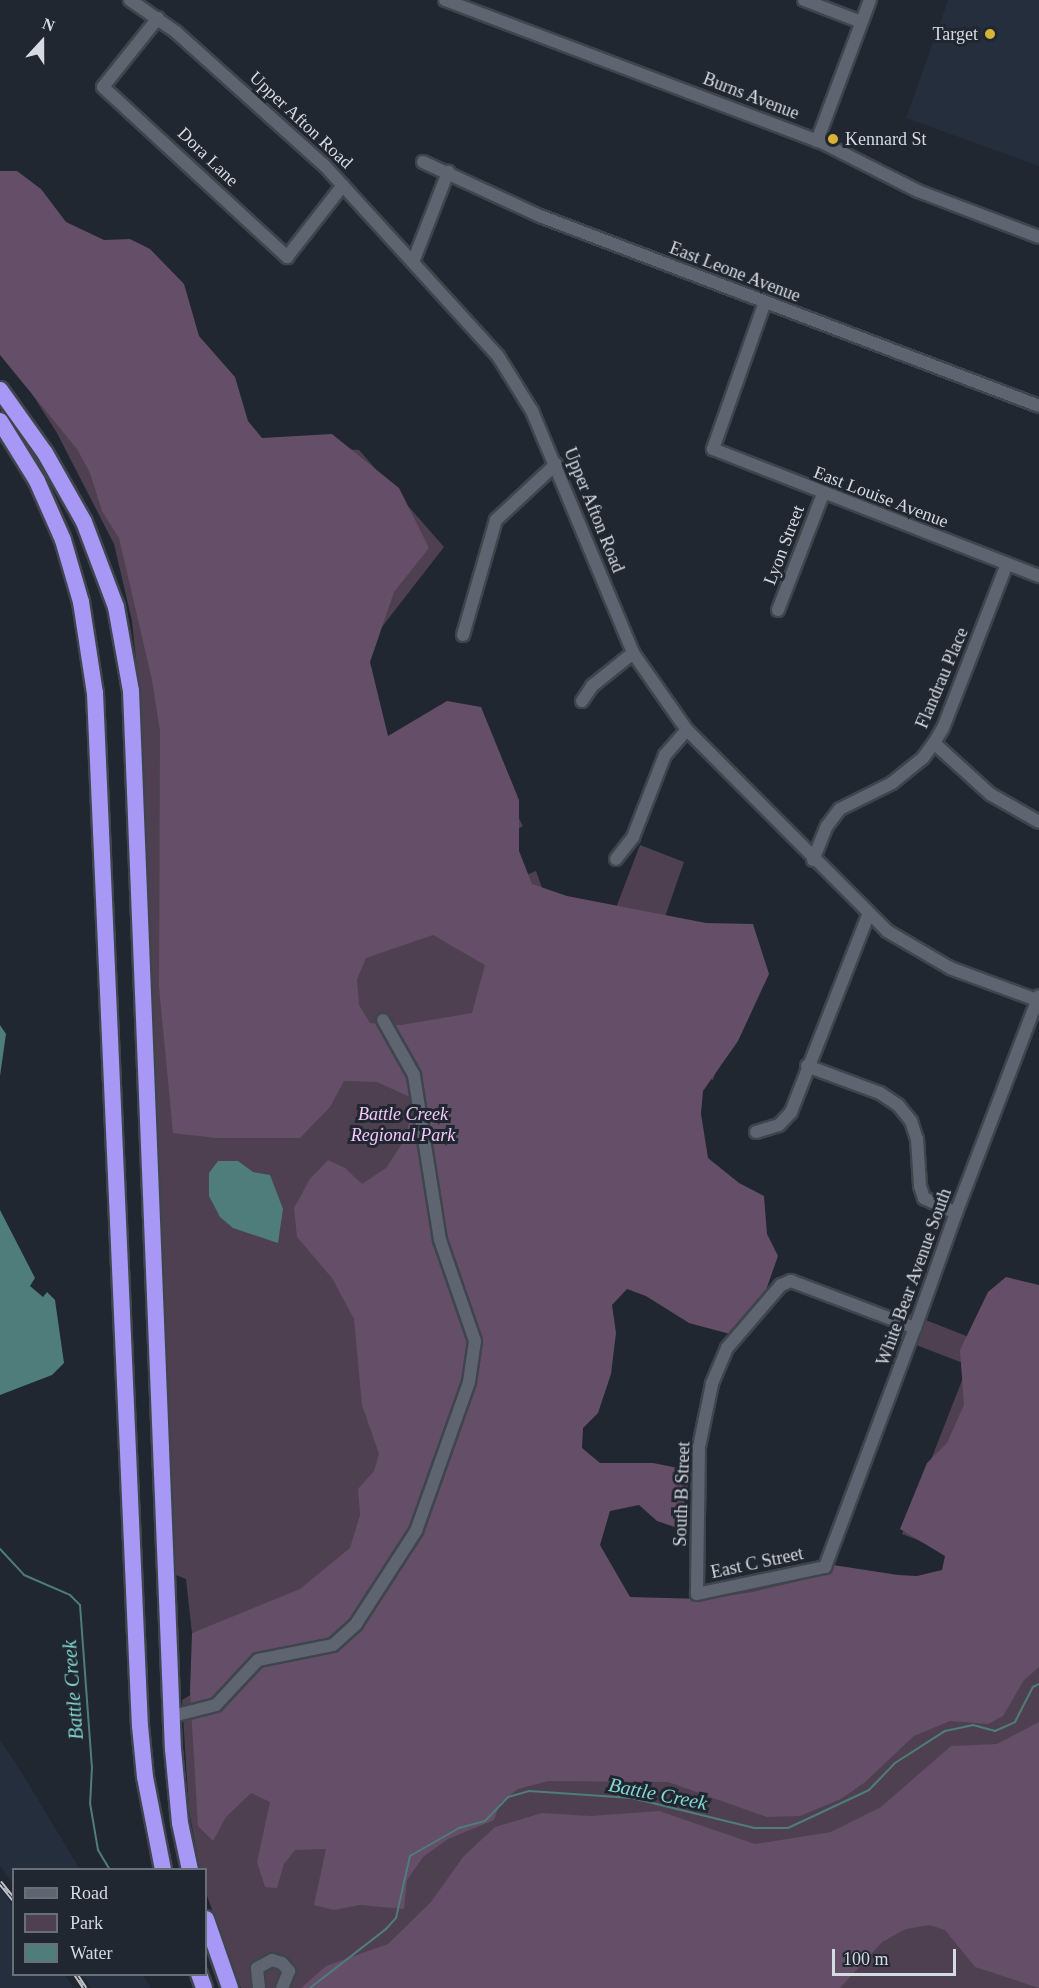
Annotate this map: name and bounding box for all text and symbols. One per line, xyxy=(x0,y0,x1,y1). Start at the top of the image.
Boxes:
north arrow xyxy=(12,12,72,72)
text: N xyxy=(40,15,57,35)
place label: Target xyxy=(933,23,978,45)
marker: Target xyxy=(983,27,997,41)
street label: Upper Afton Road xyxy=(245,66,357,174)
street label: Burns Avenue xyxy=(699,68,803,124)
street label: Dora Lane xyxy=(173,123,243,191)
place label: Kennard St xyxy=(845,128,926,150)
marker: Kennard St xyxy=(826,132,840,146)
street label: East Leone Avenue xyxy=(666,237,804,307)
street label: Upper Afton Road xyxy=(559,444,629,576)
street label: East Louise Avenue xyxy=(810,461,952,533)
street label: Lyon Street xyxy=(759,502,809,588)
street label: Flandrau Place xyxy=(911,624,973,732)
park label: Battle Creek Regional Park xyxy=(351,1104,455,1146)
street label: White Bear Avenue South xyxy=(872,1185,956,1369)
street label: South B Street xyxy=(669,1441,695,1547)
street label: East C Street xyxy=(709,1543,805,1583)
water label: Battle Creek xyxy=(58,1639,88,1741)
water label: Battle Creek xyxy=(607,1773,709,1815)
legend xyxy=(12,1868,207,1976)
text: Road xyxy=(70,1883,108,1903)
text: Park xyxy=(70,1913,103,1933)
scale bar xyxy=(835,1937,960,1975)
text: Water xyxy=(70,1943,113,1963)
text: 100 m xyxy=(843,1949,889,1969)

